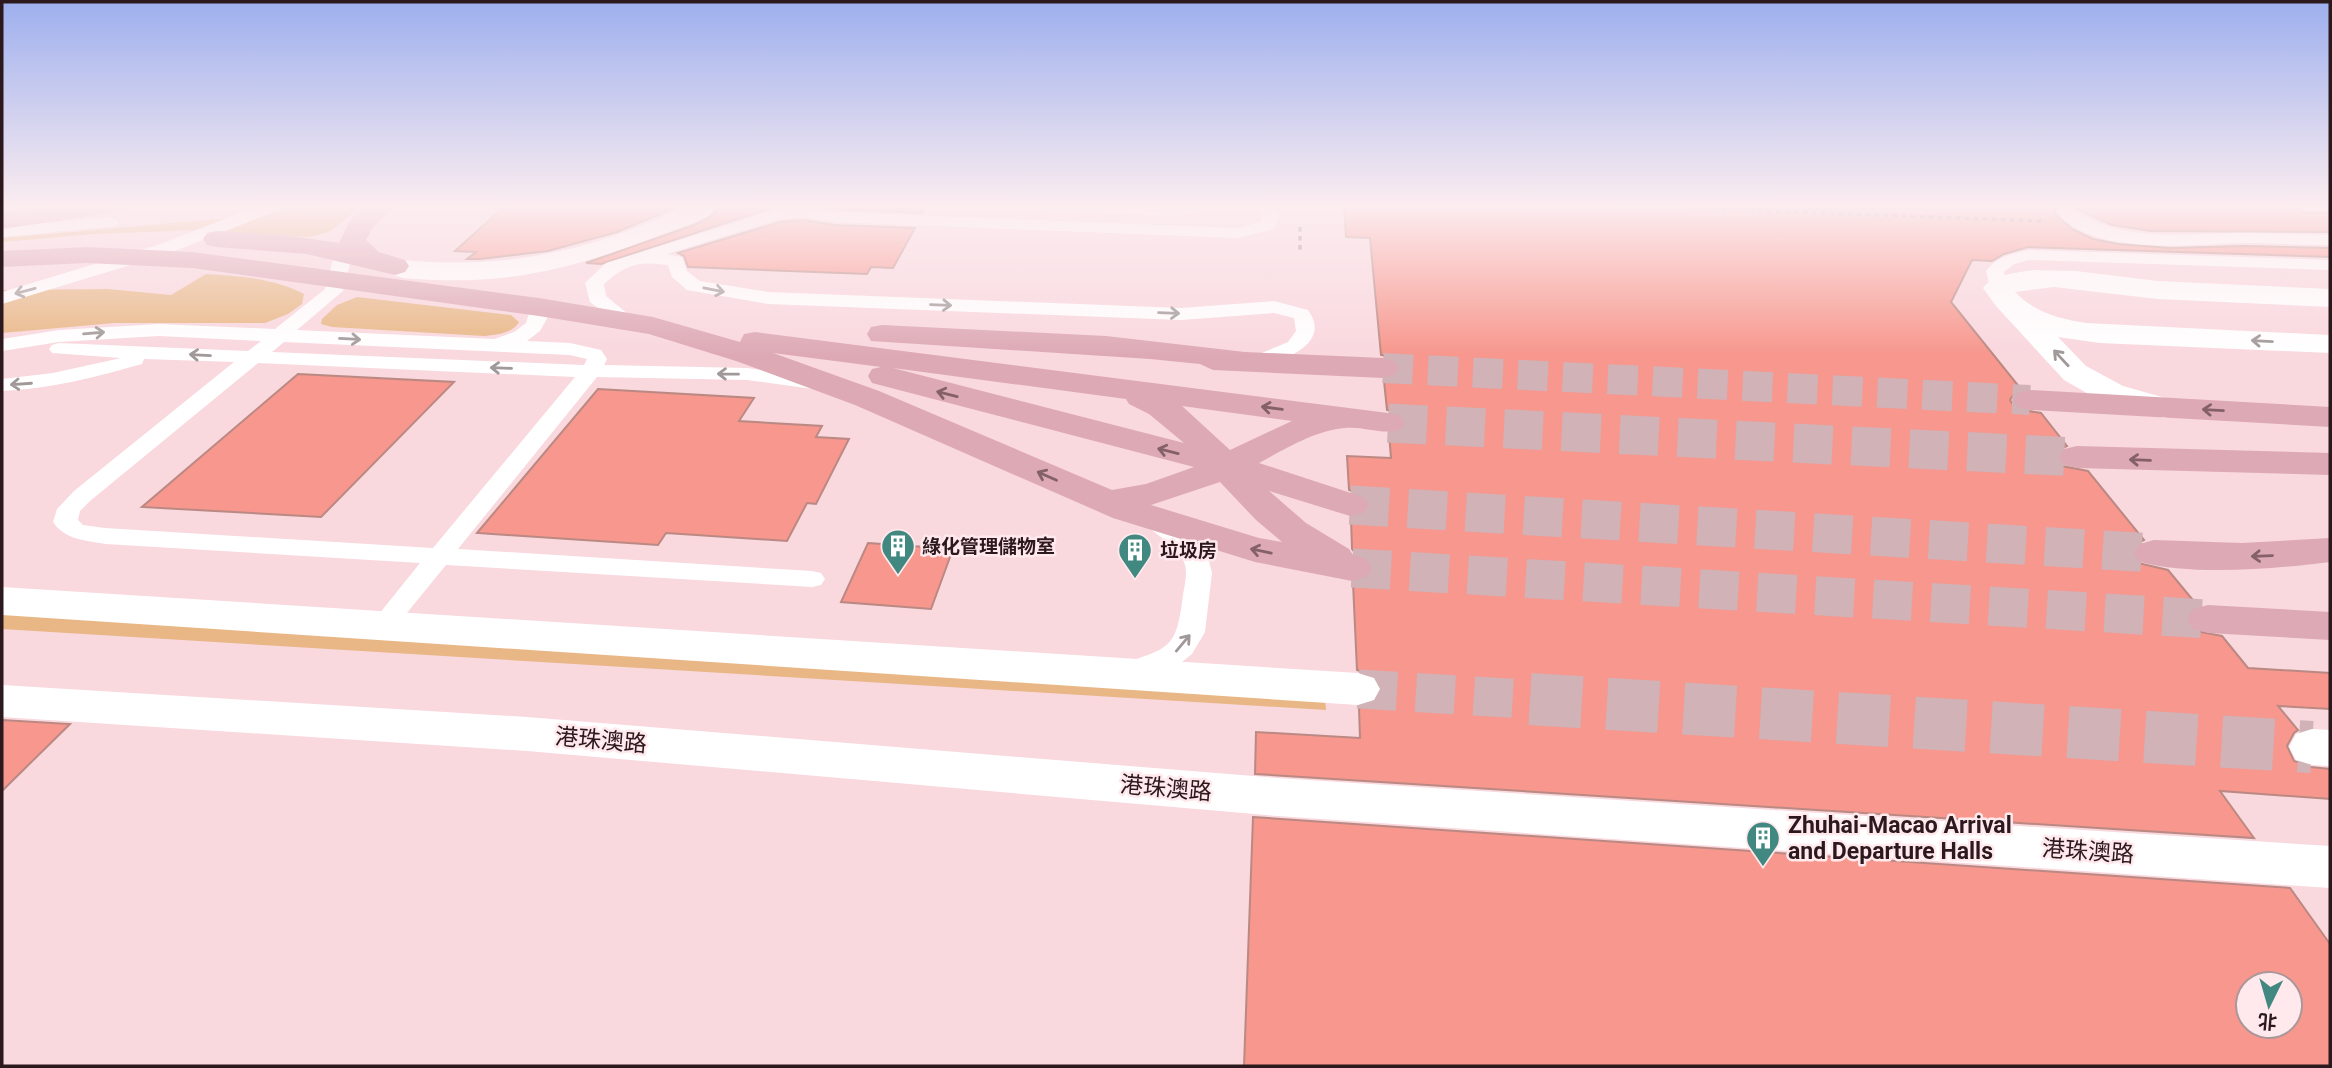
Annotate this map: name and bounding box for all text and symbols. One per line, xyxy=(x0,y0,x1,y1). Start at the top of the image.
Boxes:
one-way arrow xyxy=(702,284,725,298)
one-way arrow xyxy=(14,286,36,299)
one-way arrow xyxy=(929,298,952,311)
one-way arrow xyxy=(1157,307,1180,320)
one-way arrow xyxy=(82,326,105,339)
one-way arrow xyxy=(339,333,361,346)
one-way arrow xyxy=(2251,334,2274,347)
one-way arrow xyxy=(189,348,212,361)
one-way arrow xyxy=(2052,350,2069,367)
one-way arrow xyxy=(490,361,513,374)
one-way arrow xyxy=(717,367,740,381)
one-way arrow xyxy=(10,378,33,391)
one-way arrow xyxy=(936,387,959,400)
one-way arrow xyxy=(1261,401,1284,414)
one-way arrow xyxy=(2202,404,2225,417)
one-way arrow xyxy=(1157,444,1179,457)
one-way arrow xyxy=(2128,454,2151,467)
one-way arrow xyxy=(1037,468,1058,481)
building icon: 綠化管理儲物室 xyxy=(879,527,917,576)
building icon: 垃圾房 xyxy=(1116,531,1154,580)
place label: 綠化管理儲物室 xyxy=(922,535,1055,558)
place label: 垃圾房 xyxy=(1160,539,1217,562)
one-way arrow xyxy=(1250,544,1273,558)
one-way arrow xyxy=(2251,550,2274,563)
one-way arrow xyxy=(1176,634,1191,652)
street label: 港珠澳路 xyxy=(554,723,648,758)
street label: 港珠澳路 xyxy=(1119,771,1213,806)
place label: Zhuhai-Macao Arrival and Departure Halls xyxy=(1788,812,2012,865)
building icon: Zhuhai-Macao Arrival and Departure Halls xyxy=(1744,819,1782,868)
street label: 港珠澳路 xyxy=(2041,835,2135,868)
north arrow xyxy=(2234,970,2304,1040)
text: 北 xyxy=(2257,1009,2278,1034)

